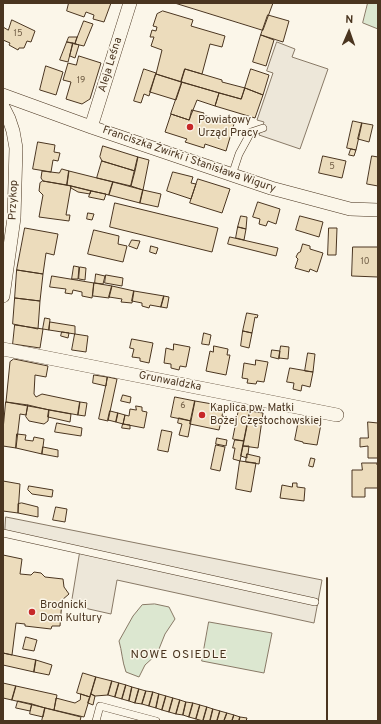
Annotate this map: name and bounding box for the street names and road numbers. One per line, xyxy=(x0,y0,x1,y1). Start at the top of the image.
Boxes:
street label: Aleja Leśna xyxy=(96,36,126,94)
street label: Franciszka Żwirki i Stanisława Wigury xyxy=(101,124,277,196)
street label: Przykop xyxy=(7,180,21,220)
street label: Grunwaldzka xyxy=(138,369,202,395)

